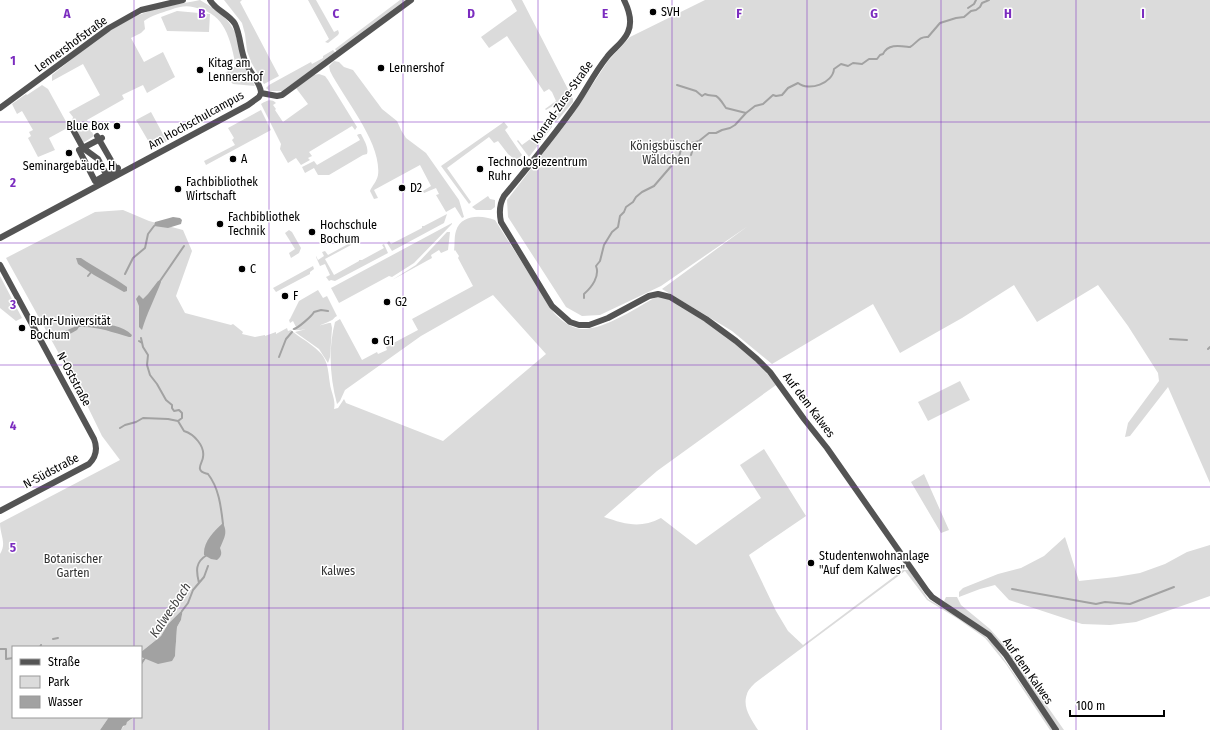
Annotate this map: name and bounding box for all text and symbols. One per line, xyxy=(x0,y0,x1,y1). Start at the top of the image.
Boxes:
place label: SVH xyxy=(661,5,680,19)
text: A xyxy=(62,6,71,21)
text: B xyxy=(198,6,206,21)
text: C xyxy=(333,6,340,21)
text: D xyxy=(467,6,475,21)
text: E xyxy=(602,6,608,21)
text: F xyxy=(736,6,742,21)
text: G xyxy=(870,6,878,21)
text: H xyxy=(1004,6,1012,21)
text: I xyxy=(1141,6,1145,21)
marker: SVH xyxy=(648,7,658,17)
street label: Lennershofstraße xyxy=(32,13,110,75)
text: 1 xyxy=(10,53,16,68)
place label: Kitag am Lennershof xyxy=(208,56,264,84)
street label: Konrad-Zuse-Straße xyxy=(528,58,596,146)
place label: Lennershof xyxy=(389,61,445,75)
marker: Lennershof xyxy=(376,63,386,73)
marker: Kitag am Lennershof xyxy=(195,65,205,75)
street label: Am Hochschulcampus xyxy=(146,88,246,152)
place label: Blue Box xyxy=(66,119,110,133)
marker: Blue Box xyxy=(112,121,122,131)
park label: Königsbüscher Wäldchen xyxy=(630,139,703,167)
marker: Seminargebäude H xyxy=(64,148,74,158)
place label: A xyxy=(241,152,248,166)
marker: A xyxy=(228,154,238,164)
place label: Technologiezentrum Ruhr xyxy=(488,155,587,183)
place label: Seminargebäude H xyxy=(23,159,115,173)
marker: Technologiezentrum Ruhr xyxy=(475,164,485,174)
text: 2 xyxy=(9,175,16,190)
place label: Fachbibliothek Wirtschaft xyxy=(186,175,258,203)
place label: D2 xyxy=(410,181,422,195)
marker: D2 xyxy=(397,183,407,193)
marker: Fachbibliothek Wirtschaft xyxy=(173,184,183,194)
place label: Fachbibliothek Technik xyxy=(228,210,300,238)
place label: Hochschule Bochum xyxy=(320,218,377,246)
marker: Fachbibliothek Technik xyxy=(215,219,225,229)
marker: Hochschule Bochum xyxy=(307,227,317,237)
place label: C xyxy=(250,262,256,276)
marker: C xyxy=(237,264,247,274)
place label: F xyxy=(293,289,299,303)
marker: F xyxy=(280,291,290,301)
place label: G2 xyxy=(395,295,407,309)
text: 3 xyxy=(9,297,16,312)
marker: G2 xyxy=(382,297,392,307)
place label: Ruhr-Universität Bochum xyxy=(30,314,111,342)
marker: Ruhr-Universität Bochum xyxy=(17,323,27,333)
place label: G1 xyxy=(383,334,394,348)
marker: G1 xyxy=(370,336,380,346)
street label: N-Oststraße xyxy=(54,349,94,409)
street label: Auf dem Kalwes xyxy=(780,370,838,440)
text: 4 xyxy=(10,418,17,433)
street label: N-Südstraße xyxy=(21,450,81,491)
text: 5 xyxy=(10,540,16,555)
place label: Studentenwohnanlage "Auf dem Kalwes" xyxy=(819,549,929,577)
park label: Botanischer Garten xyxy=(44,552,103,580)
marker: Studentenwohnanlage "Auf dem Kalwes" xyxy=(806,558,816,568)
park label: Kalwes xyxy=(321,564,355,578)
water label: Kalwesbach xyxy=(146,580,194,640)
street label: Auf dem Kalwes xyxy=(1000,635,1056,707)
legend xyxy=(12,646,142,718)
text: Straße xyxy=(48,655,80,669)
text: Park xyxy=(48,675,70,689)
scale bar xyxy=(1070,692,1164,718)
text: Wasser xyxy=(48,695,83,709)
text: 100 m xyxy=(1076,699,1105,713)

